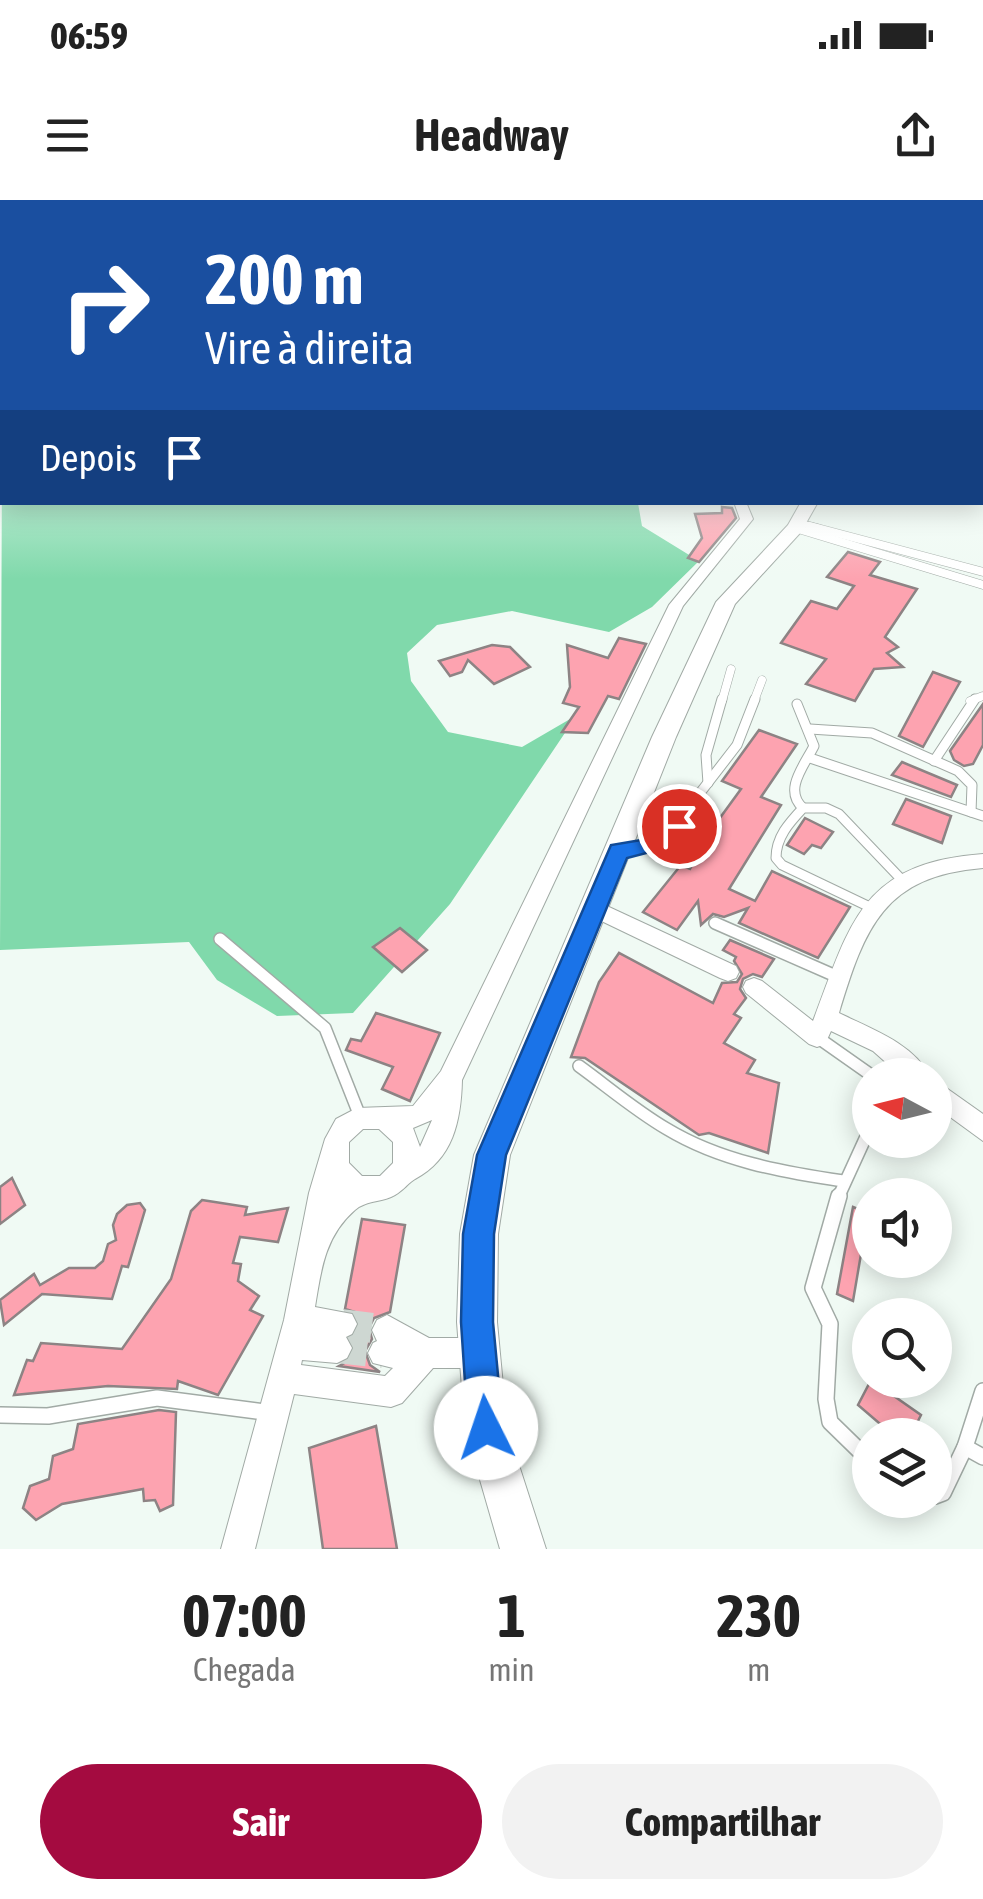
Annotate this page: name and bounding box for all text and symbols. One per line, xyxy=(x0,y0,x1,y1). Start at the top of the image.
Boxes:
text: 06:59 xyxy=(50,14,128,57)
icon: menu xyxy=(40,108,95,163)
icon: share xyxy=(888,108,943,163)
text: Headway xyxy=(414,109,569,161)
text: 200 m xyxy=(205,239,364,319)
icon: right xyxy=(40,240,170,370)
text: Vire à direita xyxy=(205,322,414,374)
icon: arrive xyxy=(157,430,212,485)
text: Depois xyxy=(40,436,137,479)
pin xyxy=(637,784,722,869)
icon: arrive xyxy=(652,799,707,854)
north arrow xyxy=(852,1058,952,1158)
map controls xyxy=(852,1058,952,1518)
button: sound xyxy=(852,1178,952,1278)
button: search xyxy=(852,1298,952,1398)
position arrow xyxy=(434,1376,538,1480)
button: layers xyxy=(852,1418,952,1518)
text: 07:00 xyxy=(182,1581,307,1650)
text: 1 xyxy=(497,1581,526,1650)
text: 230 xyxy=(716,1581,801,1650)
text: Chegada xyxy=(193,1651,296,1688)
text: min xyxy=(489,1651,534,1688)
text: m xyxy=(747,1651,770,1688)
button: Sair xyxy=(40,1764,482,1879)
button: Compartilhar xyxy=(502,1764,943,1879)

